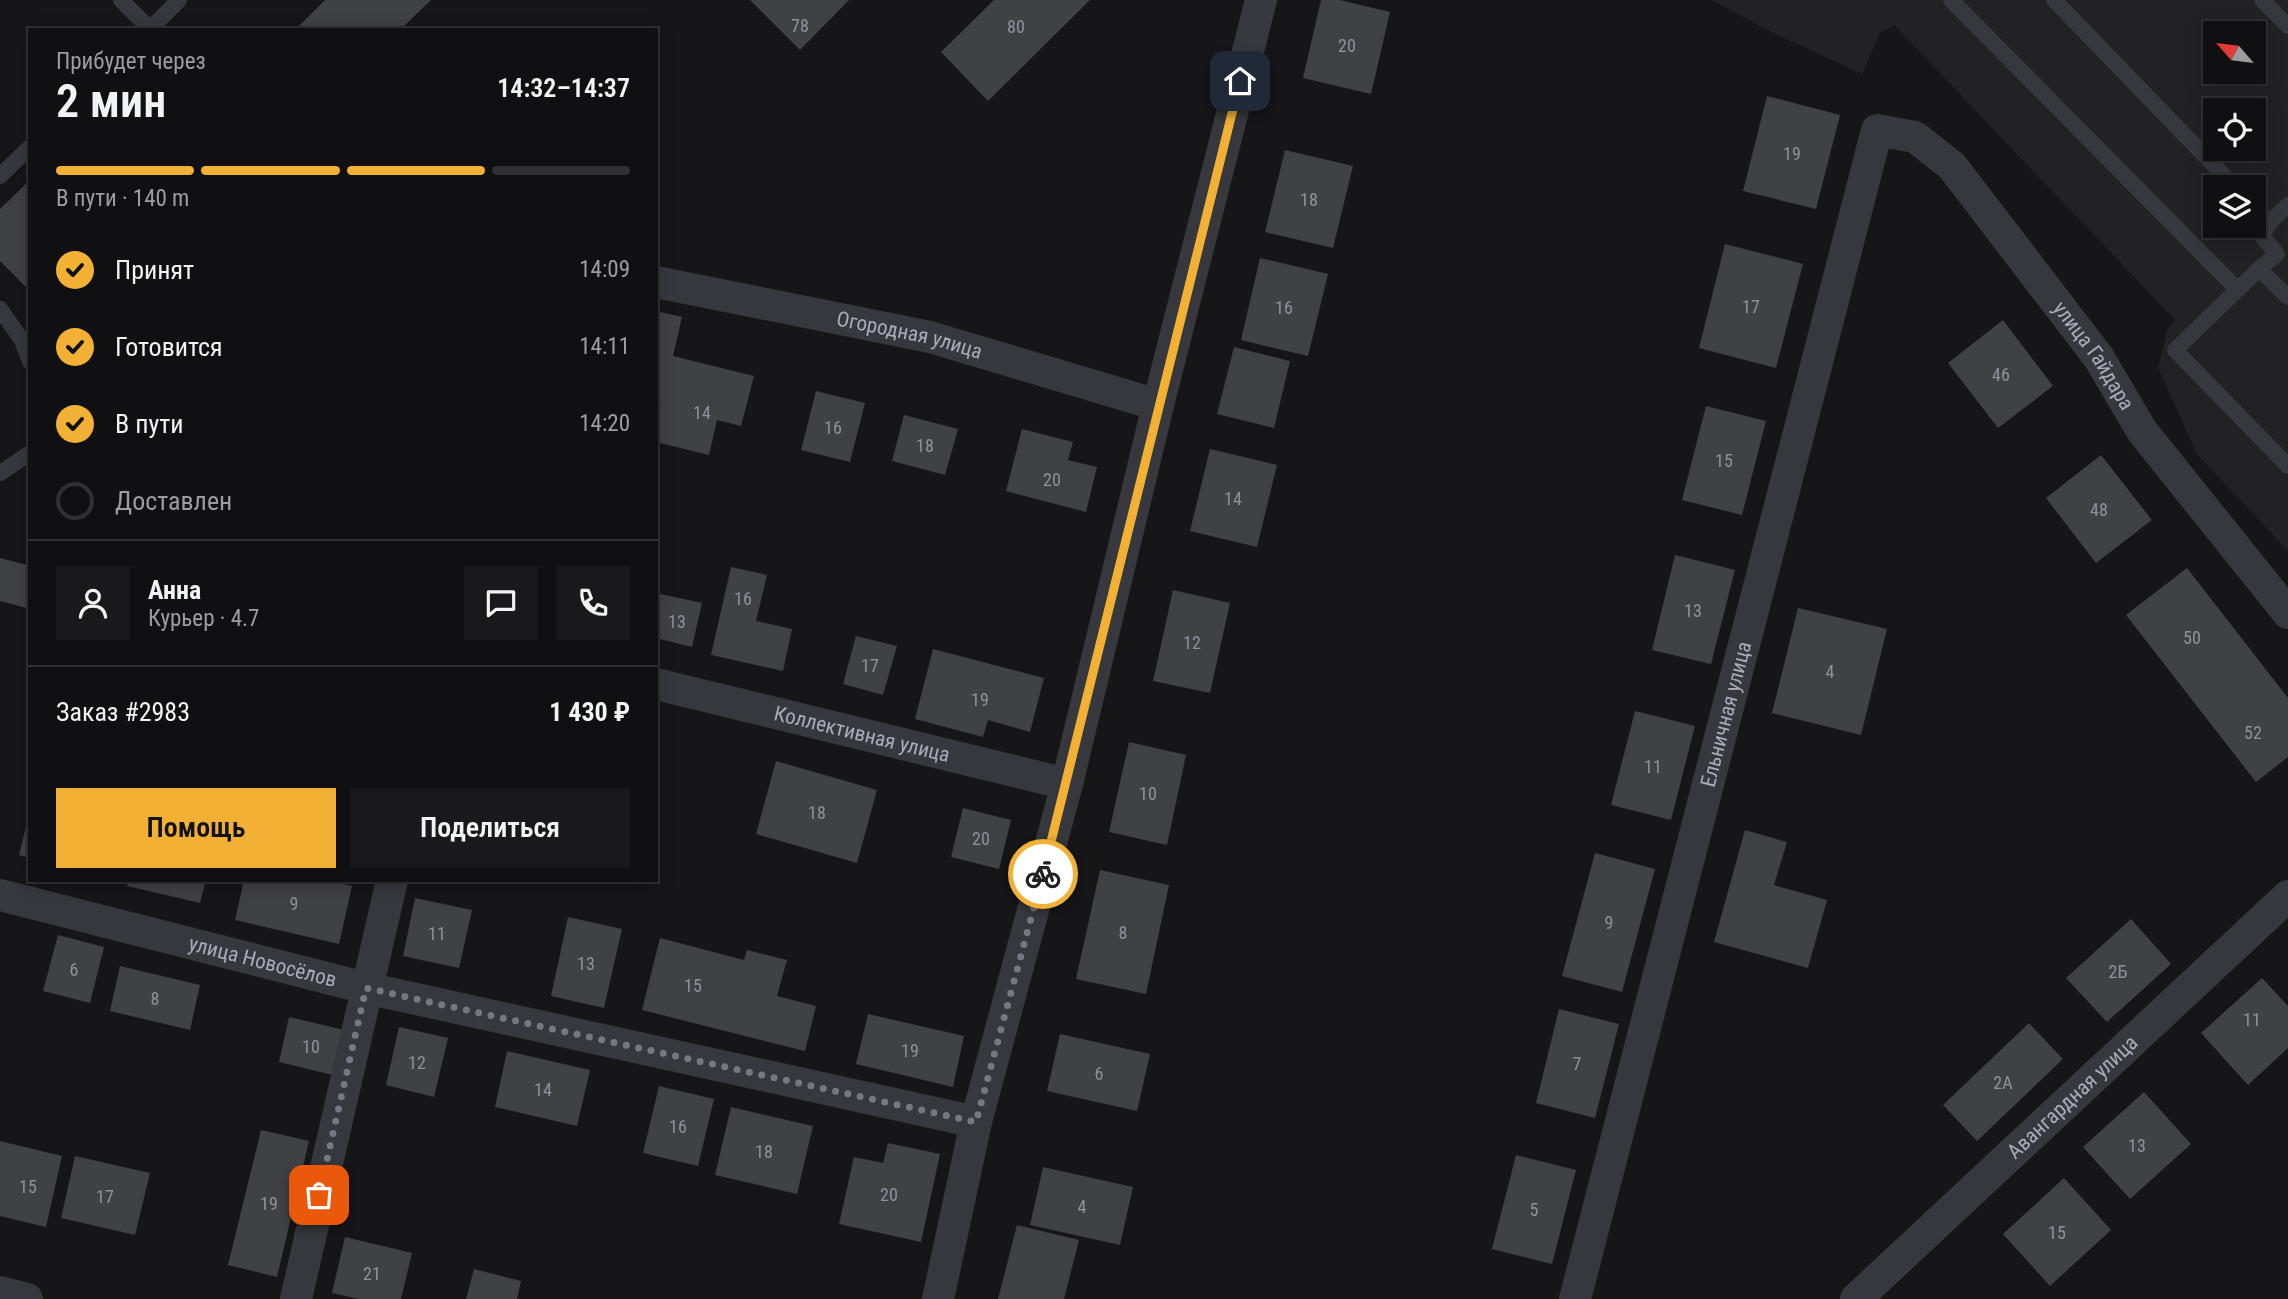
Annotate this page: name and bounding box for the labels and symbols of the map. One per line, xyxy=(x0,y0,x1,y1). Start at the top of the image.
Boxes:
house number: 78 xyxy=(791,15,809,36)
house number: 80 xyxy=(1007,16,1025,37)
north arrow xyxy=(2203,21,2266,84)
house number: 20 xyxy=(1338,35,1356,56)
pin xyxy=(1210,51,1270,111)
house number: 19 xyxy=(1783,143,1801,164)
house number: 18 xyxy=(1300,189,1318,210)
house number: 17 xyxy=(1742,296,1760,317)
house number: 16 xyxy=(1275,297,1293,318)
street label: улица Гайдара xyxy=(2048,297,2139,414)
street label: Огородная улица xyxy=(835,307,985,364)
house number: 46 xyxy=(1992,364,2010,385)
house number: 14 xyxy=(693,402,711,423)
house number: 16 xyxy=(824,417,842,438)
house number: 18 xyxy=(916,435,934,456)
house number: 15 xyxy=(1715,450,1733,471)
house number: 20 xyxy=(1043,469,1061,490)
house number: 14 xyxy=(1224,488,1242,509)
house number: 48 xyxy=(2090,499,2108,520)
house number: 16 xyxy=(734,588,752,609)
house number: 13 xyxy=(1684,600,1702,621)
house number: 13 xyxy=(668,611,686,632)
house number: 50 xyxy=(2183,627,2201,648)
house number: 12 xyxy=(1183,632,1201,653)
street label: Ельничная улица xyxy=(1696,639,1756,789)
house number: 17 xyxy=(861,655,879,676)
house number: 4 xyxy=(1826,661,1835,682)
house number: 19 xyxy=(971,689,989,710)
street label: Коллективная улица xyxy=(772,701,952,767)
house number: 52 xyxy=(2244,722,2262,743)
house number: 11 xyxy=(1644,756,1662,777)
house number: 10 xyxy=(1139,783,1157,804)
house number: 18 xyxy=(808,802,826,823)
house number: 20 xyxy=(972,828,990,849)
courier xyxy=(1008,839,1078,909)
house number: 9 xyxy=(290,893,298,914)
house number: 9 xyxy=(1605,912,1613,933)
house number: 8 xyxy=(1119,922,1127,943)
house number: 11 xyxy=(428,923,446,944)
street label: улица Новосёлов xyxy=(186,931,339,992)
house number: 13 xyxy=(577,953,595,974)
house number: 6 xyxy=(70,959,78,980)
house number: 2Б xyxy=(2109,961,2127,982)
house number: 15 xyxy=(684,975,702,996)
house number: 8 xyxy=(151,988,159,1009)
house number: 11 xyxy=(2243,1009,2261,1030)
street label: Авангардная улица xyxy=(2002,1031,2143,1164)
house number: 10 xyxy=(302,1036,320,1057)
house number: 19 xyxy=(901,1040,919,1061)
house number: 12 xyxy=(408,1052,426,1073)
house number: 7 xyxy=(1573,1053,1582,1074)
house number: 6 xyxy=(1095,1063,1103,1084)
house number: 2А xyxy=(1993,1072,2013,1093)
house number: 14 xyxy=(534,1079,552,1100)
house number: 16 xyxy=(669,1116,687,1137)
house number: 13 xyxy=(2128,1135,2146,1156)
house number: 18 xyxy=(755,1141,773,1162)
pin xyxy=(289,1165,349,1225)
house number: 15 xyxy=(19,1176,37,1197)
house number: 20 xyxy=(880,1184,898,1205)
house number: 17 xyxy=(96,1186,114,1207)
house number: 19 xyxy=(260,1193,278,1214)
house number: 4 xyxy=(1078,1196,1087,1217)
house number: 5 xyxy=(1530,1199,1539,1220)
house number: 15 xyxy=(2048,1222,2066,1243)
house number: 21 xyxy=(363,1263,381,1284)

